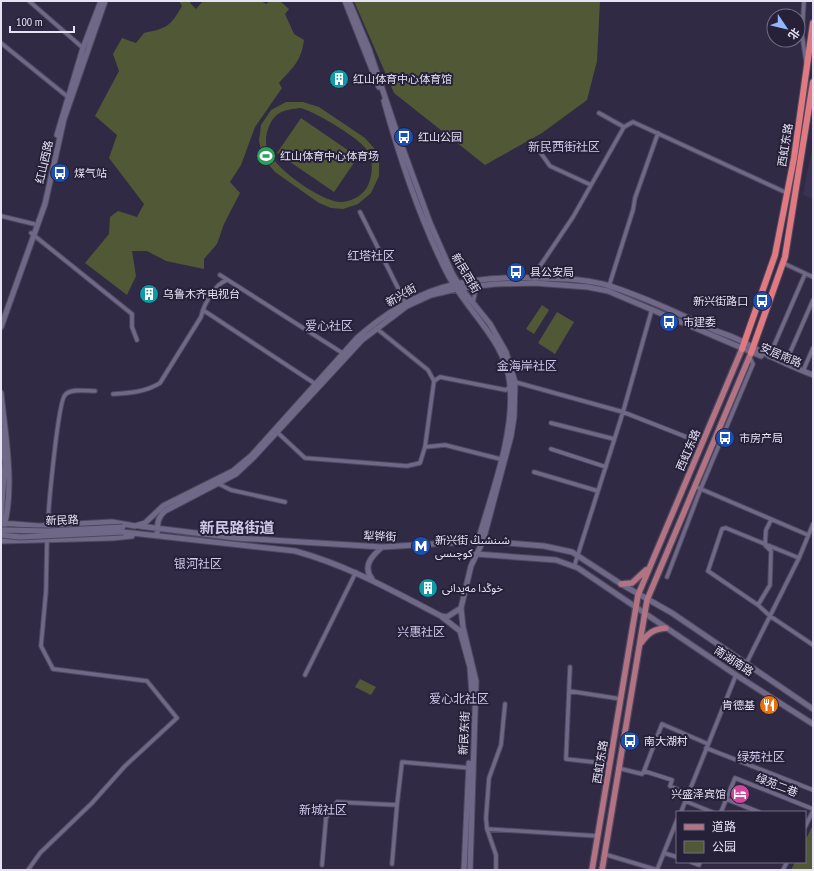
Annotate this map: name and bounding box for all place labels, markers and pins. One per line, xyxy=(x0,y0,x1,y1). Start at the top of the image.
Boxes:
building icon: 红山体育中心体育馆 xyxy=(328,68,350,90)
place label: 红山体育中心体育馆 xyxy=(353,72,452,86)
bus stop icon: 红山公园 xyxy=(393,126,415,148)
place label: 红山公园 xyxy=(418,130,462,144)
sports icon: 红山体育中心体育场 xyxy=(255,145,277,167)
place label: 红山体育中心体育场 xyxy=(280,149,379,163)
bus stop icon: 煤气站 xyxy=(49,162,71,184)
place label: 煤气站 xyxy=(74,166,107,180)
bus stop icon: 县公安局 xyxy=(505,261,527,283)
place label: 县公安局 xyxy=(530,265,574,279)
building icon: 乌鲁木齐电视台 xyxy=(138,283,160,305)
place label: 乌鲁木齐电视台 xyxy=(163,287,240,301)
bus stop icon: 新兴街路口 xyxy=(751,290,773,312)
place label: 新兴街路口 xyxy=(693,294,748,308)
bus stop icon: 市建委 xyxy=(658,311,680,333)
place label: 市建委 xyxy=(683,315,716,329)
bus stop icon: 市房产局 xyxy=(714,427,736,449)
place label: 市房产局 xyxy=(739,431,783,445)
place label: 新兴街 شىنشىڭ كوچىسى xyxy=(435,533,510,561)
metro station icon: 新兴街 شىنشىڭ كوچىسى xyxy=(410,535,432,557)
building icon: خوڭدا مەيدانى xyxy=(417,577,439,599)
place label: خوڭدا مەيدانى xyxy=(442,581,503,595)
restaurant icon: 肯德基 xyxy=(758,694,780,716)
place label: 肯德基 xyxy=(722,698,755,712)
bus stop icon: 南大湖村 xyxy=(619,730,641,752)
place label: 南大湖村 xyxy=(644,734,688,748)
hotel icon: 兴盛泽宾馆 xyxy=(729,783,751,805)
place label: 兴盛泽宾馆 xyxy=(671,787,726,801)

